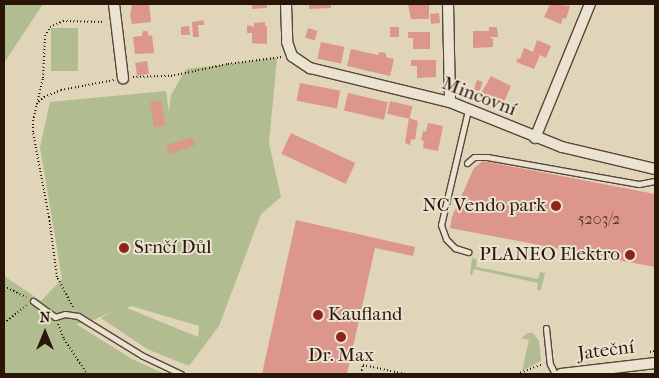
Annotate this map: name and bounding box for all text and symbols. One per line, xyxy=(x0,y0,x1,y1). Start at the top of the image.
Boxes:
street label: Mincovní xyxy=(439,72,519,122)
place label: NC Vendo park xyxy=(422,195,546,217)
marker: NC Vendo park xyxy=(550,200,562,212)
house number: 5203/2 xyxy=(578,209,620,229)
place label: Srnčí Důl xyxy=(134,237,211,259)
marker: Srnčí Důl xyxy=(118,242,130,254)
place label: PLANEO Elektro xyxy=(479,244,620,266)
marker: PLANEO Elektro xyxy=(624,249,636,261)
place label: Kaufland xyxy=(328,304,402,326)
north arrow xyxy=(20,308,70,358)
text: N xyxy=(40,309,50,326)
marker: Kaufland xyxy=(312,309,324,321)
marker: Dr. Max xyxy=(335,331,347,343)
street label: Jateční xyxy=(576,336,636,366)
place label: Dr. Max xyxy=(308,345,374,367)

